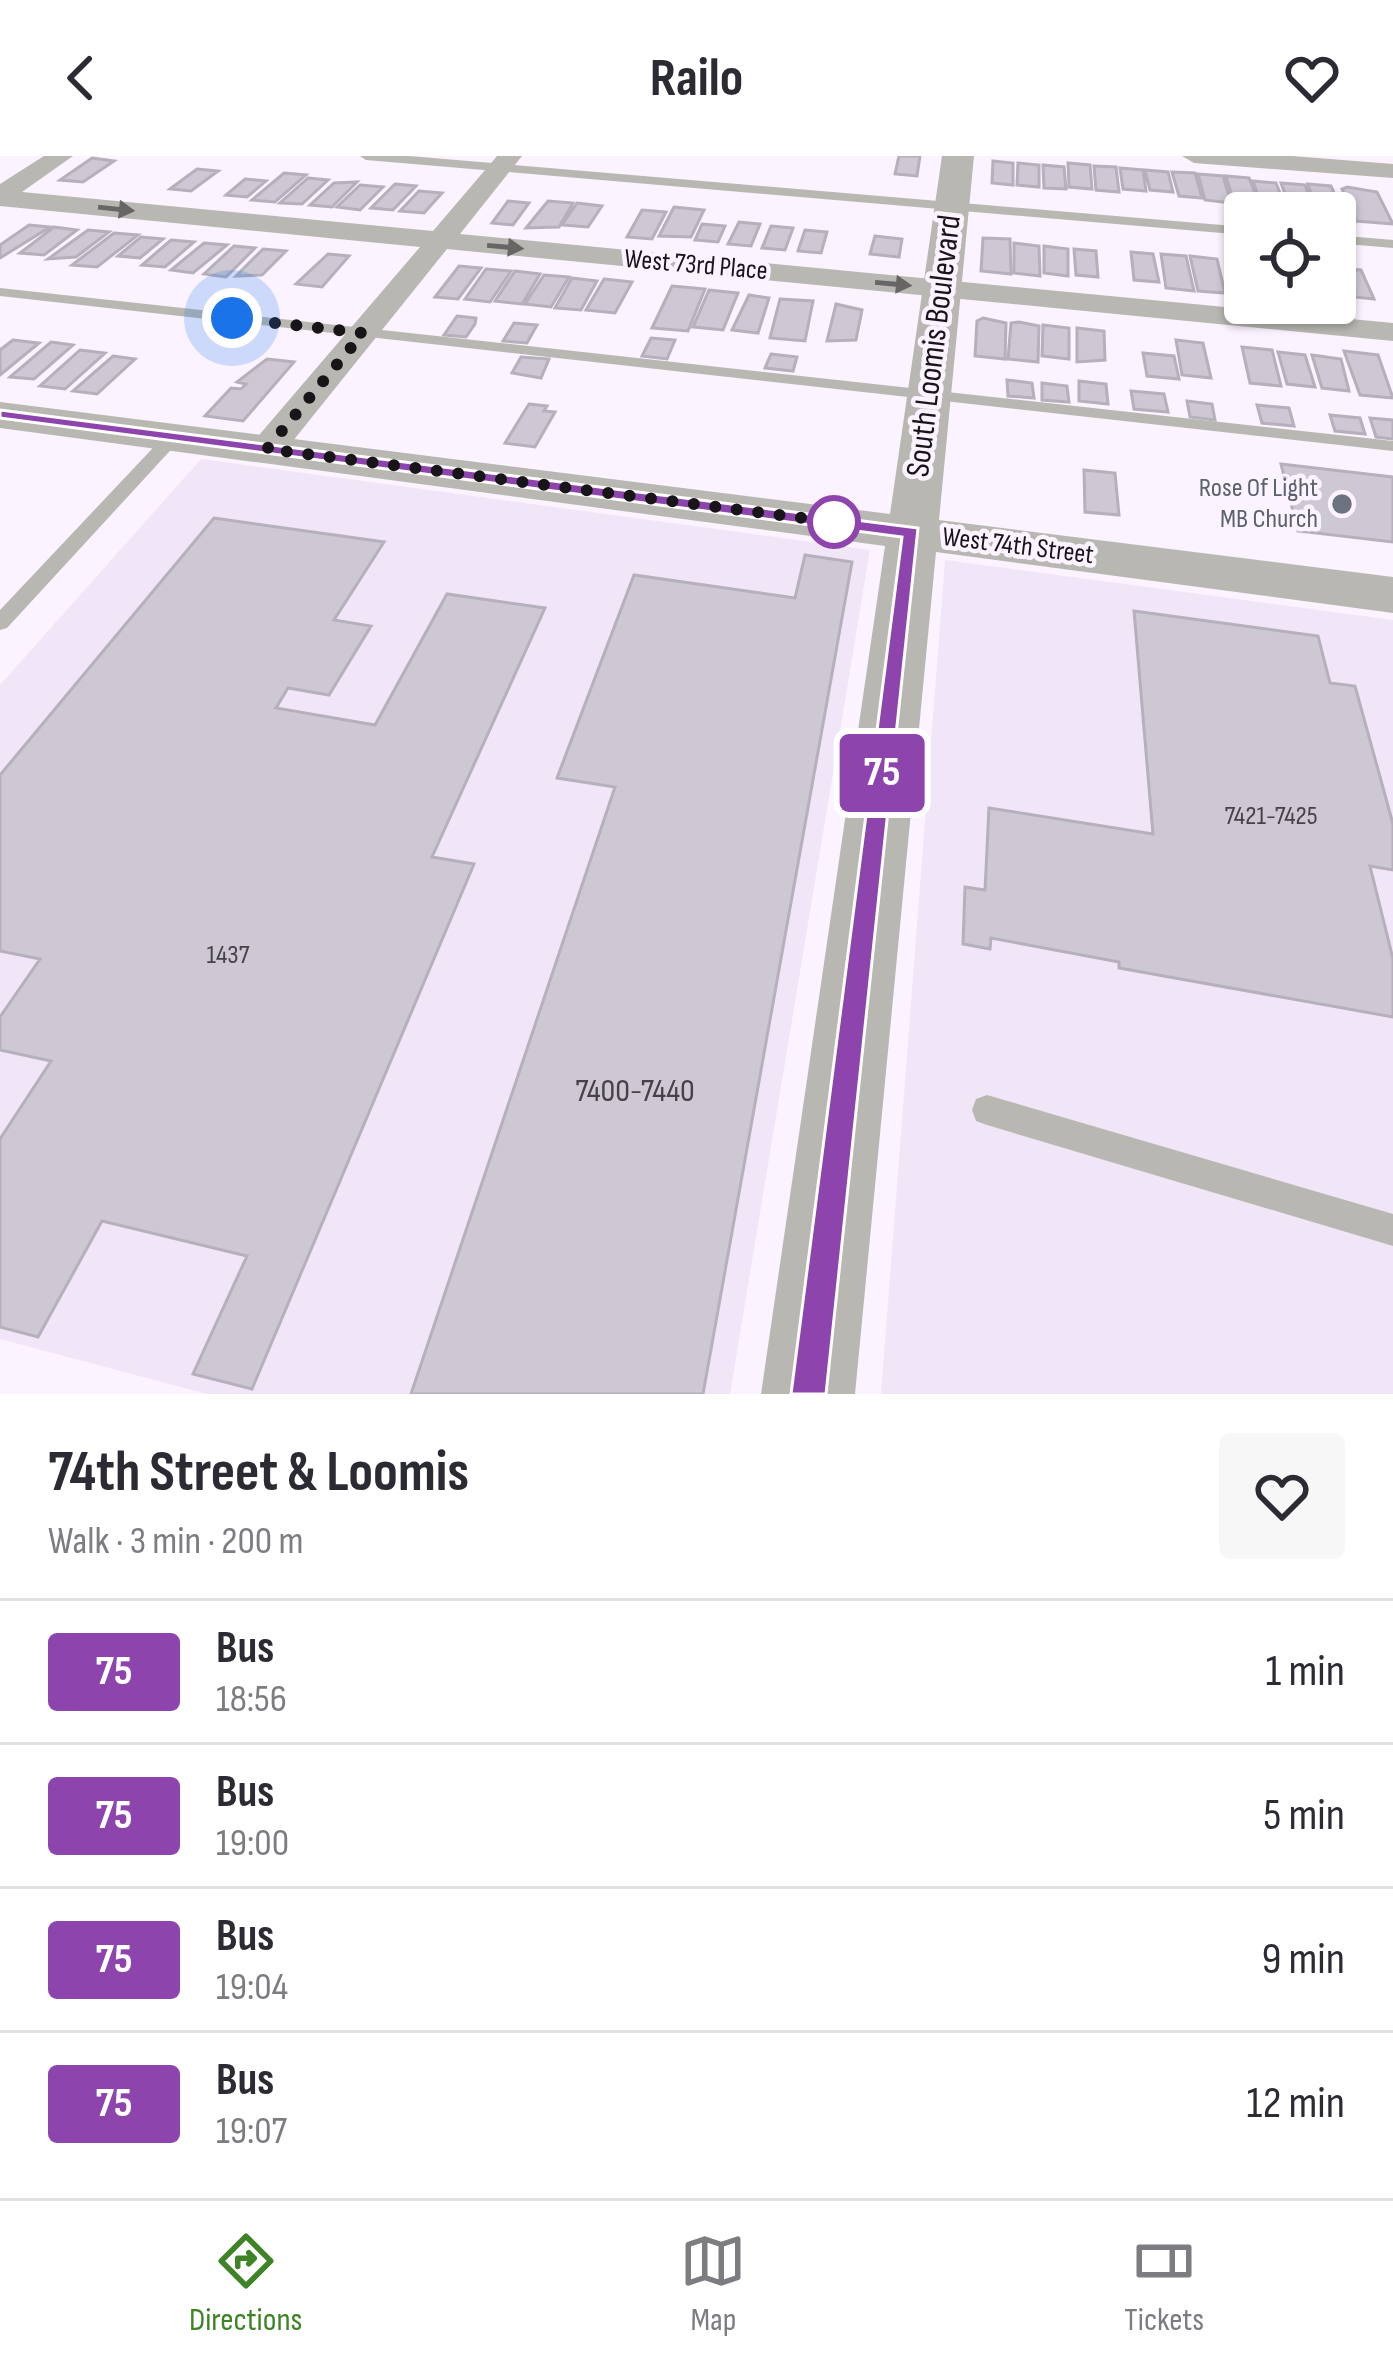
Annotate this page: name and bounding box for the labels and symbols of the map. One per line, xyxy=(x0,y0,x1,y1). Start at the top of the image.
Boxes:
one-way arrow xyxy=(98,200,136,219)
street label: South Loomis Boulevard xyxy=(898,213,970,479)
one-way arrow xyxy=(487,238,524,257)
street label: West 73rd Place xyxy=(623,243,769,287)
one-way arrow xyxy=(875,275,912,294)
your location xyxy=(202,288,262,348)
place label: Rose Of Light MB Church xyxy=(1199,472,1318,535)
marker: Rose Of Light MB Church xyxy=(1329,491,1355,517)
unlabelled marker xyxy=(809,497,859,547)
street label: West 74th Street xyxy=(941,521,1095,571)
line badge: 75 xyxy=(828,734,936,812)
house number: 7421-7425 xyxy=(1224,800,1318,832)
house number: 1437 xyxy=(207,939,250,971)
house number: 7400-7440 xyxy=(575,1071,695,1111)

